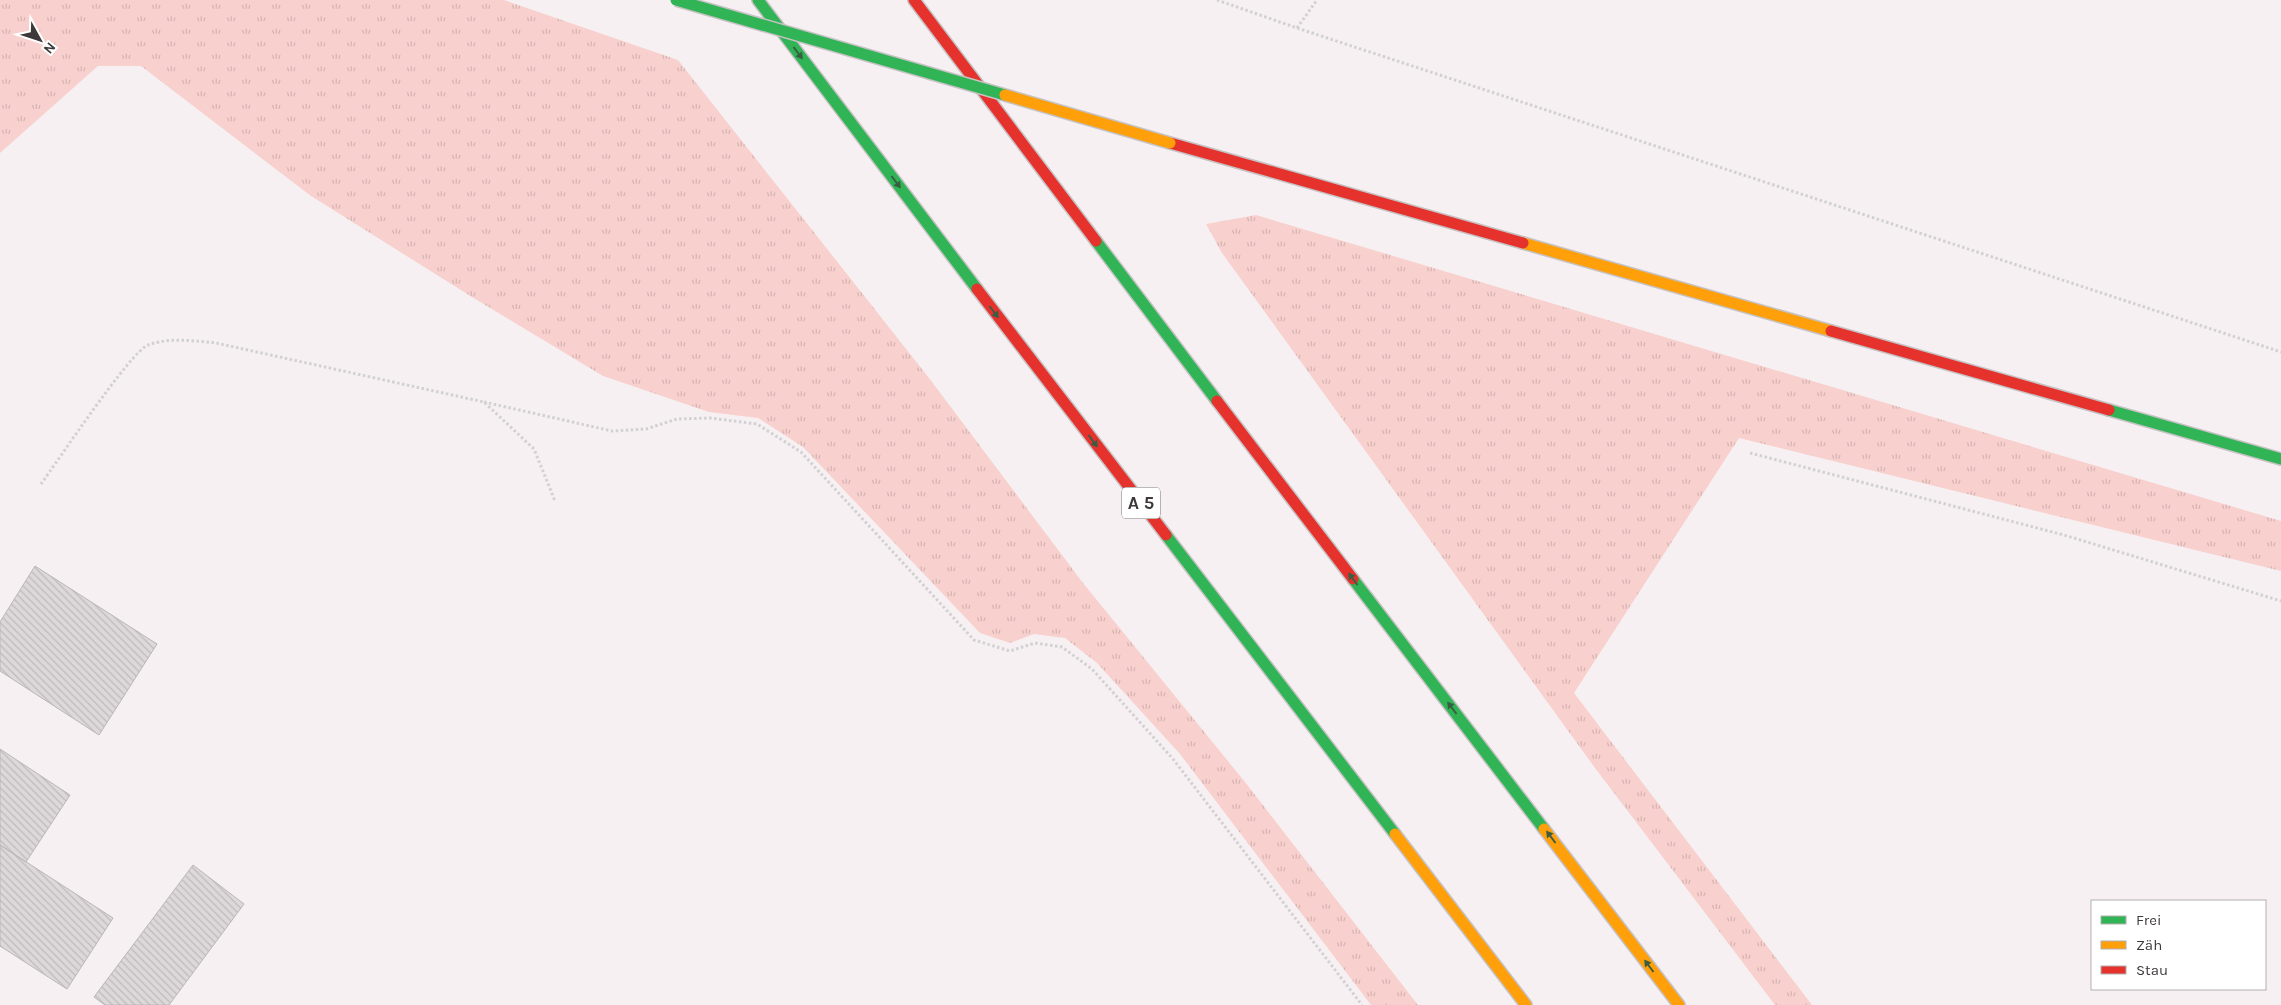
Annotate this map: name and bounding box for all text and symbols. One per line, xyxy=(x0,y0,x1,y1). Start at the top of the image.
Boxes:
north arrow xyxy=(15,15,65,65)
text: N xyxy=(40,39,59,57)
one-way arrow xyxy=(793,46,804,59)
one-way arrow xyxy=(891,175,902,188)
one-way arrow xyxy=(989,305,1000,318)
one-way arrow xyxy=(1088,434,1099,447)
road number: A 5 xyxy=(1122,488,1160,518)
one-way arrow xyxy=(1348,573,1359,586)
one-way arrow xyxy=(1447,701,1457,715)
one-way arrow xyxy=(1545,831,1556,844)
legend xyxy=(2091,900,2266,990)
text: Frei xyxy=(2136,911,2161,929)
text: Zäh xyxy=(2136,936,2162,954)
one-way arrow xyxy=(1644,960,1655,973)
text: Stau xyxy=(2136,961,2168,979)

